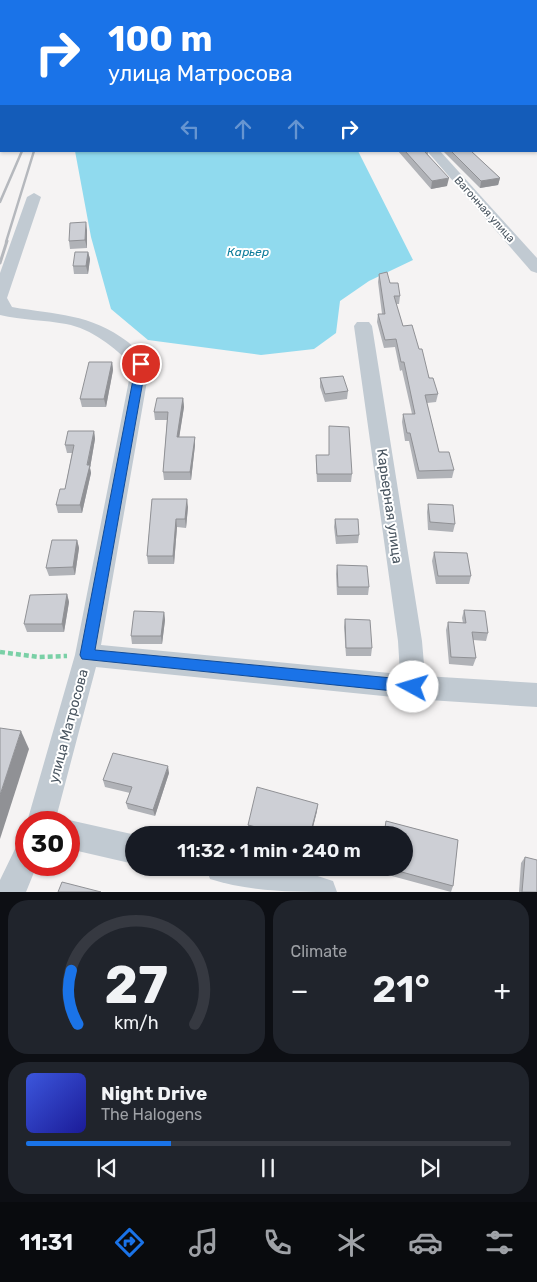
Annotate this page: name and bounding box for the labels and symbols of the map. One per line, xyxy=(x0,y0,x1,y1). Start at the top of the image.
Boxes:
street label: Вагонная улица xyxy=(452,174,518,245)
water label: Карьер xyxy=(227,245,269,259)
pin xyxy=(120,343,162,385)
street label: Карьерная улица xyxy=(373,448,406,565)
position arrow xyxy=(386,660,438,712)
street label: улица Матросова xyxy=(45,667,92,785)
speed limit sign: 30 xyxy=(15,811,80,876)

